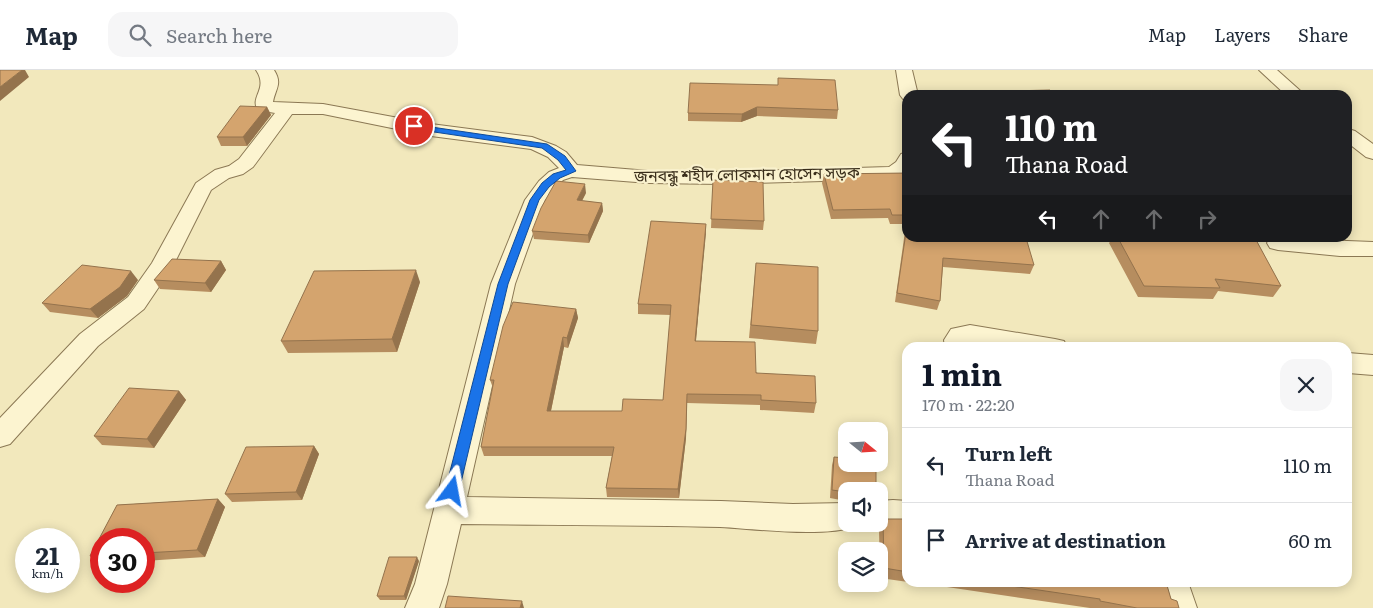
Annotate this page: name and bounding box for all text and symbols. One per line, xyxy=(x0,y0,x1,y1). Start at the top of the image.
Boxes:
search box xyxy=(108,12,458,57)
text: Map xyxy=(25,17,78,52)
icon: search xyxy=(126,21,154,49)
text: Search here xyxy=(166,21,272,49)
text: Map xyxy=(1148,21,1186,48)
text: Layers xyxy=(1214,21,1270,48)
text: Share xyxy=(1298,21,1348,48)
text: 110 m xyxy=(1005,100,1097,152)
pin xyxy=(393,105,435,147)
icon: left xyxy=(922,110,987,175)
icon: arrive xyxy=(400,112,428,140)
text: Thana Road xyxy=(1005,147,1128,180)
street label: জনবন্ধু শহীদ লোকমান হোসেন সড়ক xyxy=(633,159,861,187)
icon: left xyxy=(1034,205,1062,233)
icon: ahead xyxy=(1087,205,1115,233)
icon: ahead xyxy=(1140,205,1168,233)
icon: right xyxy=(1193,205,1221,233)
text: 1 min xyxy=(922,351,1002,395)
button: close xyxy=(1280,359,1332,411)
text: 170 m · 22:20 xyxy=(922,392,1015,416)
north arrow xyxy=(838,422,888,472)
map controls xyxy=(838,422,888,592)
text: Turn left xyxy=(965,439,1052,467)
icon: left xyxy=(922,451,950,479)
text: 110 m xyxy=(1283,451,1332,479)
position arrow xyxy=(425,464,477,516)
text: Thana Road xyxy=(965,467,1054,491)
button: sound xyxy=(838,482,888,532)
icon: arrive xyxy=(922,526,950,554)
text: Arrive at destination xyxy=(965,526,1166,554)
text: 60 m xyxy=(1289,526,1332,554)
speed limit sign: 30 xyxy=(90,528,155,593)
text: 21 xyxy=(36,536,59,573)
button: layers xyxy=(838,542,888,592)
text: km/h xyxy=(32,564,63,582)

